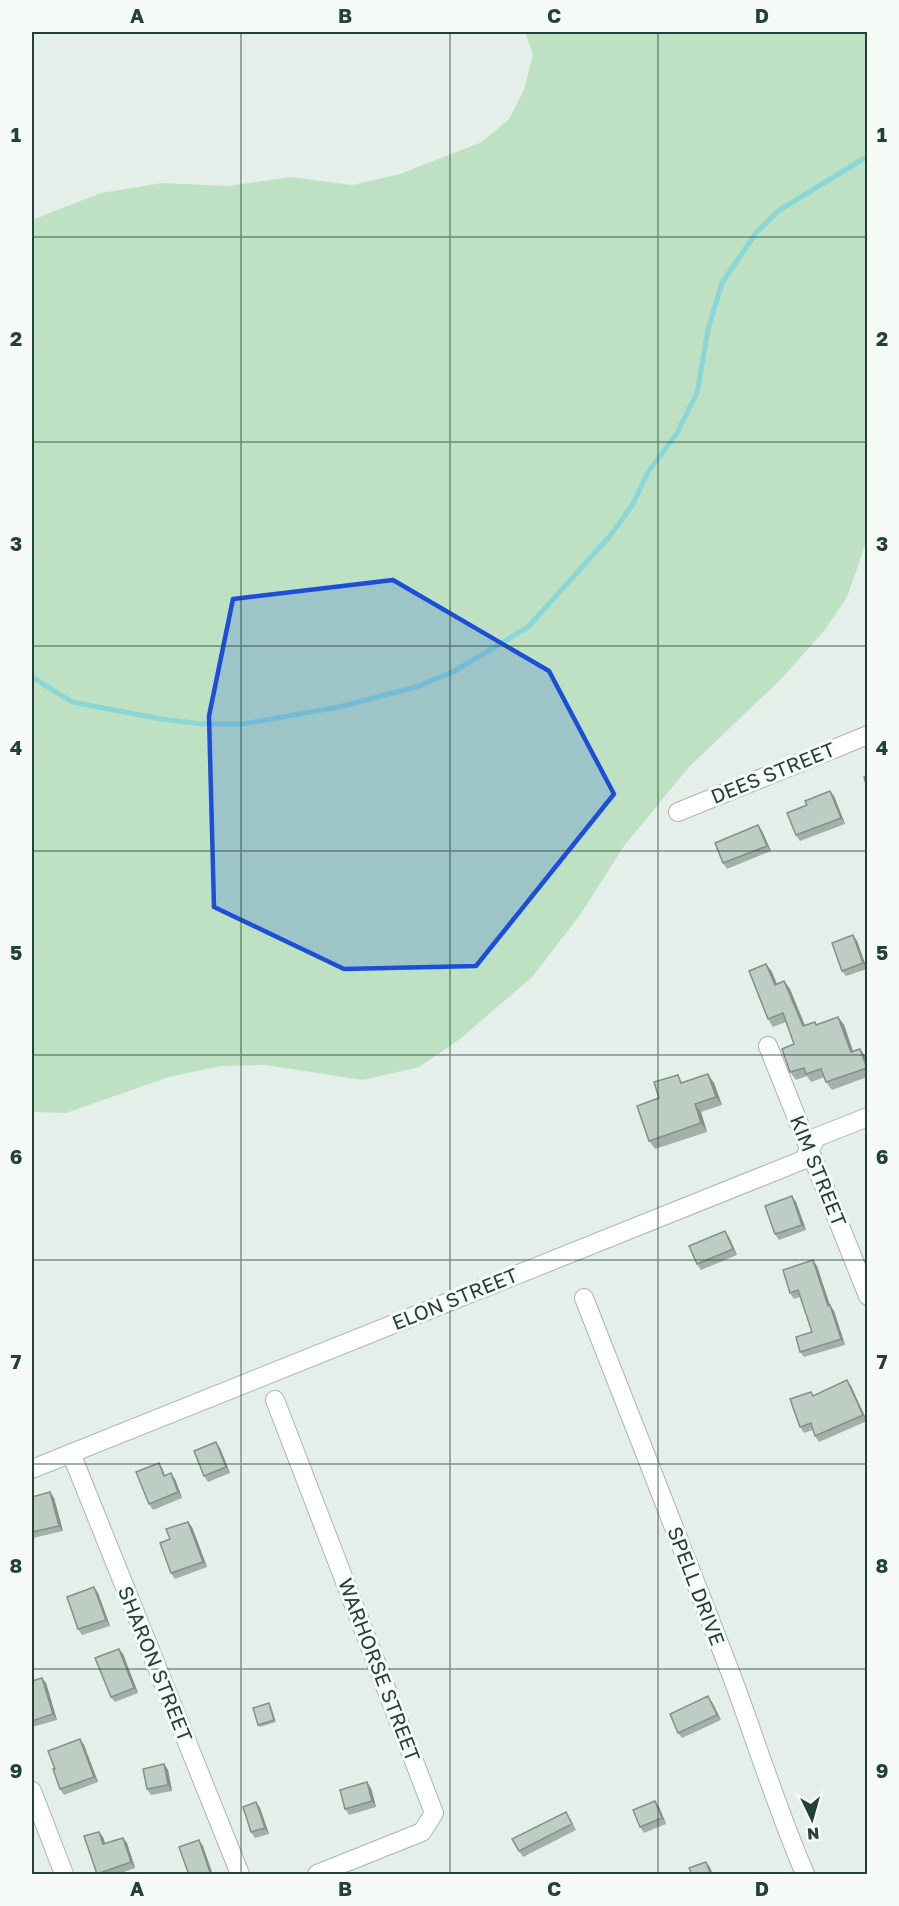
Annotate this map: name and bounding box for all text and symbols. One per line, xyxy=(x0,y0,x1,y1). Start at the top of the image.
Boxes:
text: A xyxy=(130,3,144,27)
text: B xyxy=(338,3,352,27)
text: C xyxy=(547,3,561,27)
text: D xyxy=(755,3,769,27)
text: 1 xyxy=(11,122,21,146)
text: 1 xyxy=(877,122,887,146)
text: 2 xyxy=(10,326,22,350)
text: 2 xyxy=(876,326,888,350)
text: 3 xyxy=(10,531,22,555)
text: 3 xyxy=(876,531,888,555)
text: 4 xyxy=(10,735,22,759)
text: 4 xyxy=(876,735,888,759)
street label: DEES STREET xyxy=(707,736,838,808)
text: 5 xyxy=(10,940,22,964)
text: 5 xyxy=(876,940,888,964)
street label: KIM STREET xyxy=(786,1111,852,1230)
text: 6 xyxy=(10,1144,22,1168)
text: 6 xyxy=(876,1144,888,1168)
street label: ELON STREET xyxy=(388,1262,521,1334)
text: 7 xyxy=(11,1349,22,1373)
text: 7 xyxy=(877,1349,888,1373)
street label: SPELL DRIVE xyxy=(663,1523,731,1648)
text: 8 xyxy=(10,1553,22,1577)
text: 8 xyxy=(876,1553,888,1577)
street label: WARHORSE STREET xyxy=(334,1575,426,1765)
street label: SHARON STREET xyxy=(114,1582,198,1745)
text: 9 xyxy=(10,1758,22,1782)
text: 9 xyxy=(876,1758,888,1782)
north arrow xyxy=(782,1789,842,1849)
text: N xyxy=(806,1823,820,1844)
text: A xyxy=(130,1876,144,1900)
text: B xyxy=(338,1876,352,1900)
text: C xyxy=(547,1876,561,1900)
text: D xyxy=(755,1876,769,1900)

